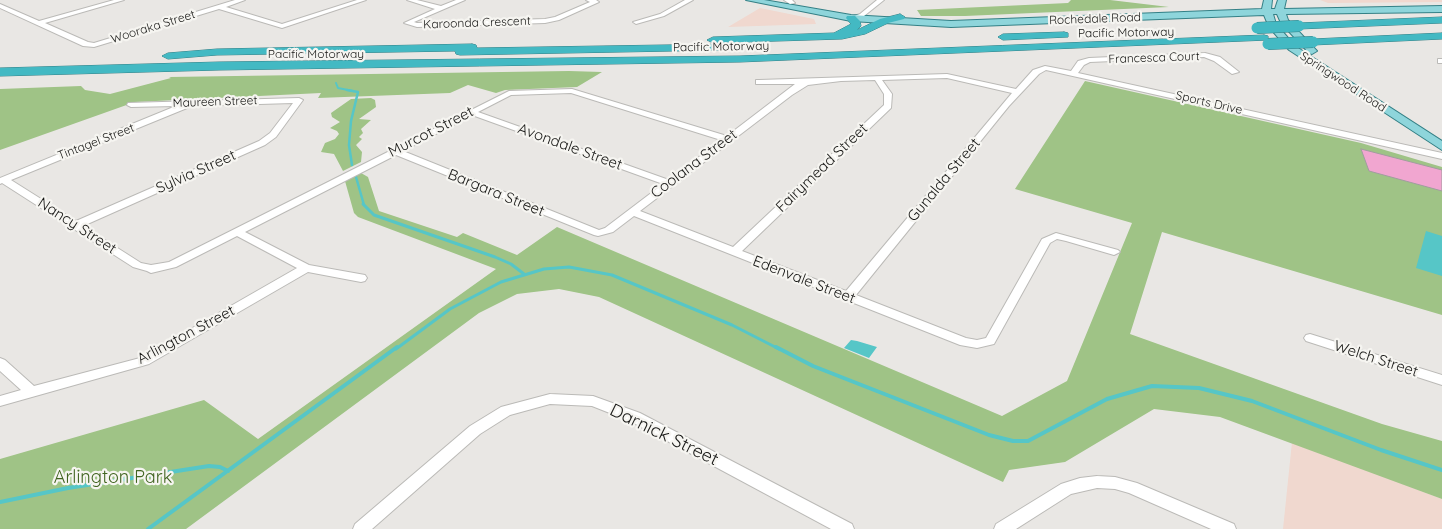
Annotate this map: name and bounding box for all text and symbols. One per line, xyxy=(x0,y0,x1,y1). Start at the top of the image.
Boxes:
street label: Wooraka Street xyxy=(109,7,197,47)
street label: Rochedale Road xyxy=(1049,10,1141,28)
street label: Karoonda Crescent xyxy=(423,14,531,32)
street label: Pacific Motorway xyxy=(1078,25,1174,41)
street label: Pacific Motorway xyxy=(673,39,769,55)
street label: Pacific Motorway xyxy=(268,47,364,61)
street label: Francesca Court xyxy=(1108,49,1200,67)
street label: Springwood Road xyxy=(1297,49,1389,115)
street label: Sports Drive xyxy=(1174,88,1244,118)
street label: Maureen Street xyxy=(172,93,258,111)
street label: Murcot Street xyxy=(385,103,477,161)
street label: Avondale Street xyxy=(515,120,625,174)
street label: Fairymead Street xyxy=(772,120,872,216)
street label: Tintagel Street xyxy=(56,121,136,163)
street label: Coolana Street xyxy=(647,126,741,202)
street label: Gunalda Street xyxy=(904,135,984,225)
street label: Sylvia Street xyxy=(153,146,239,198)
street label: Bargara Street xyxy=(445,165,547,221)
street label: Nancy Street xyxy=(34,194,120,258)
street label: Edenvale Street xyxy=(750,252,858,308)
street label: Arlington Street xyxy=(134,302,238,368)
street label: Welch Street xyxy=(1332,337,1420,381)
street label: Darnick Street xyxy=(606,399,722,471)
park label: Arlington Park xyxy=(54,467,172,489)

